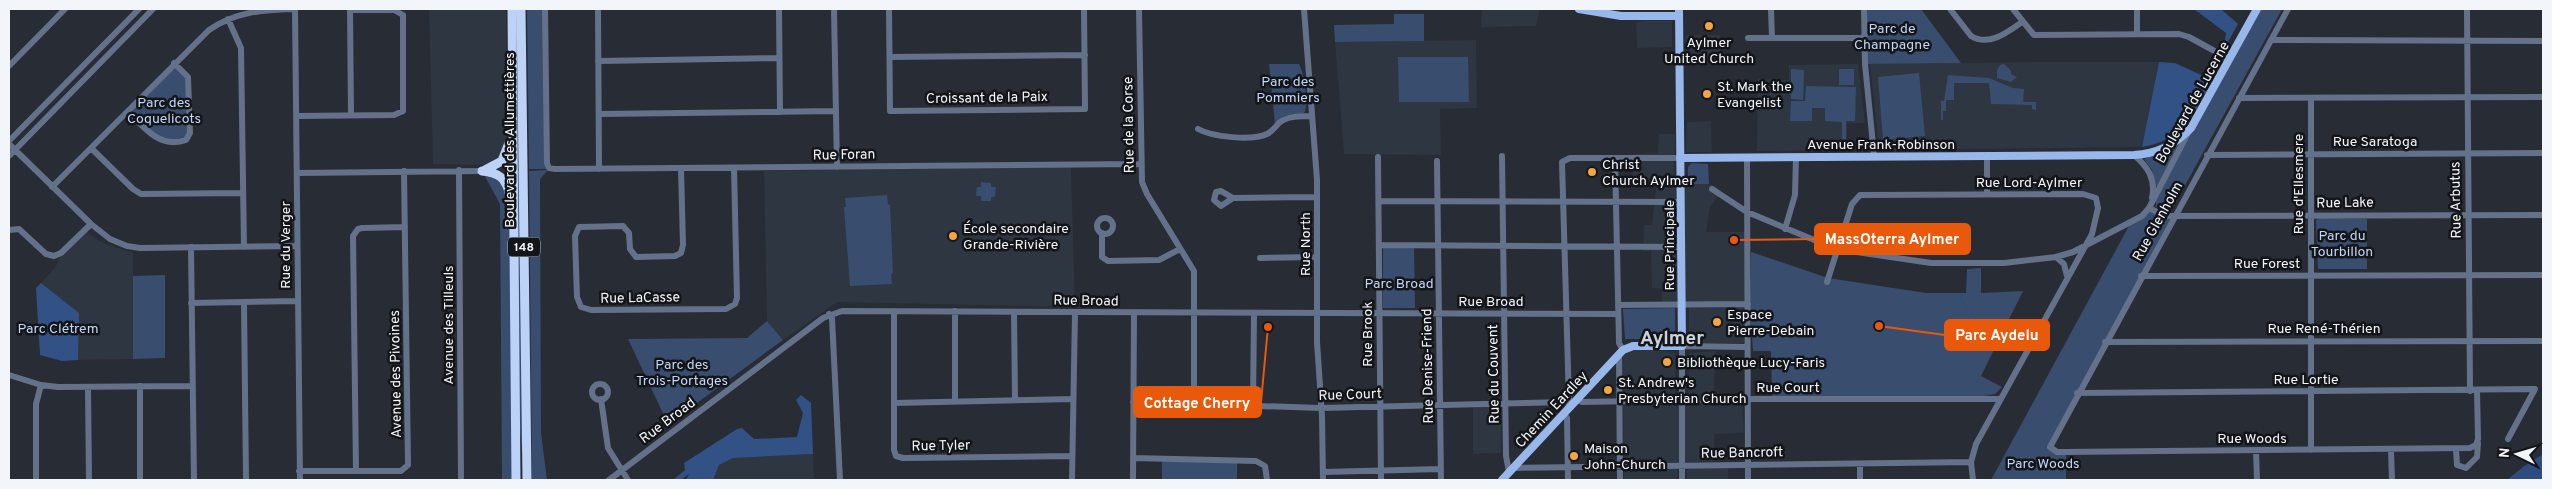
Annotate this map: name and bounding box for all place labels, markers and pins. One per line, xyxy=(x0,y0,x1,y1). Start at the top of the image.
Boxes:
marker: Aylmer United Church xyxy=(1703,20,1715,32)
place label: Aylmer United Church xyxy=(1664,35,1754,68)
place label: St. Mark the Evangelist xyxy=(1717,79,1792,112)
marker: St. Mark the Evangelist xyxy=(1701,88,1713,100)
place label: Christ Church Aylmer xyxy=(1602,157,1695,190)
marker: Christ Church Aylmer xyxy=(1586,166,1598,178)
place label: École secondaire Grande-Rivière xyxy=(963,220,1069,254)
callout: MassOterra Aylmer xyxy=(1815,224,1970,254)
marker: École secondaire Grande-Rivière xyxy=(947,230,959,242)
place label: Espace Pierre-Debain xyxy=(1727,307,1814,340)
marker: Espace Pierre-Debain xyxy=(1711,316,1723,328)
callout: Parc Aydelu xyxy=(1945,320,2049,350)
place label: Bibliothèque Lucy-Faris xyxy=(1677,355,1825,372)
marker: Bibliothèque Lucy-Faris xyxy=(1661,356,1673,368)
place label: St. Andrew's Presbyterian Church xyxy=(1618,375,1747,408)
marker: St. Andrew's Presbyterian Church xyxy=(1602,384,1614,396)
callout: Cottage Cherry xyxy=(1134,387,1261,417)
place label: Maison John-Church xyxy=(1584,441,1666,474)
marker: Maison John-Church xyxy=(1568,450,1580,462)

